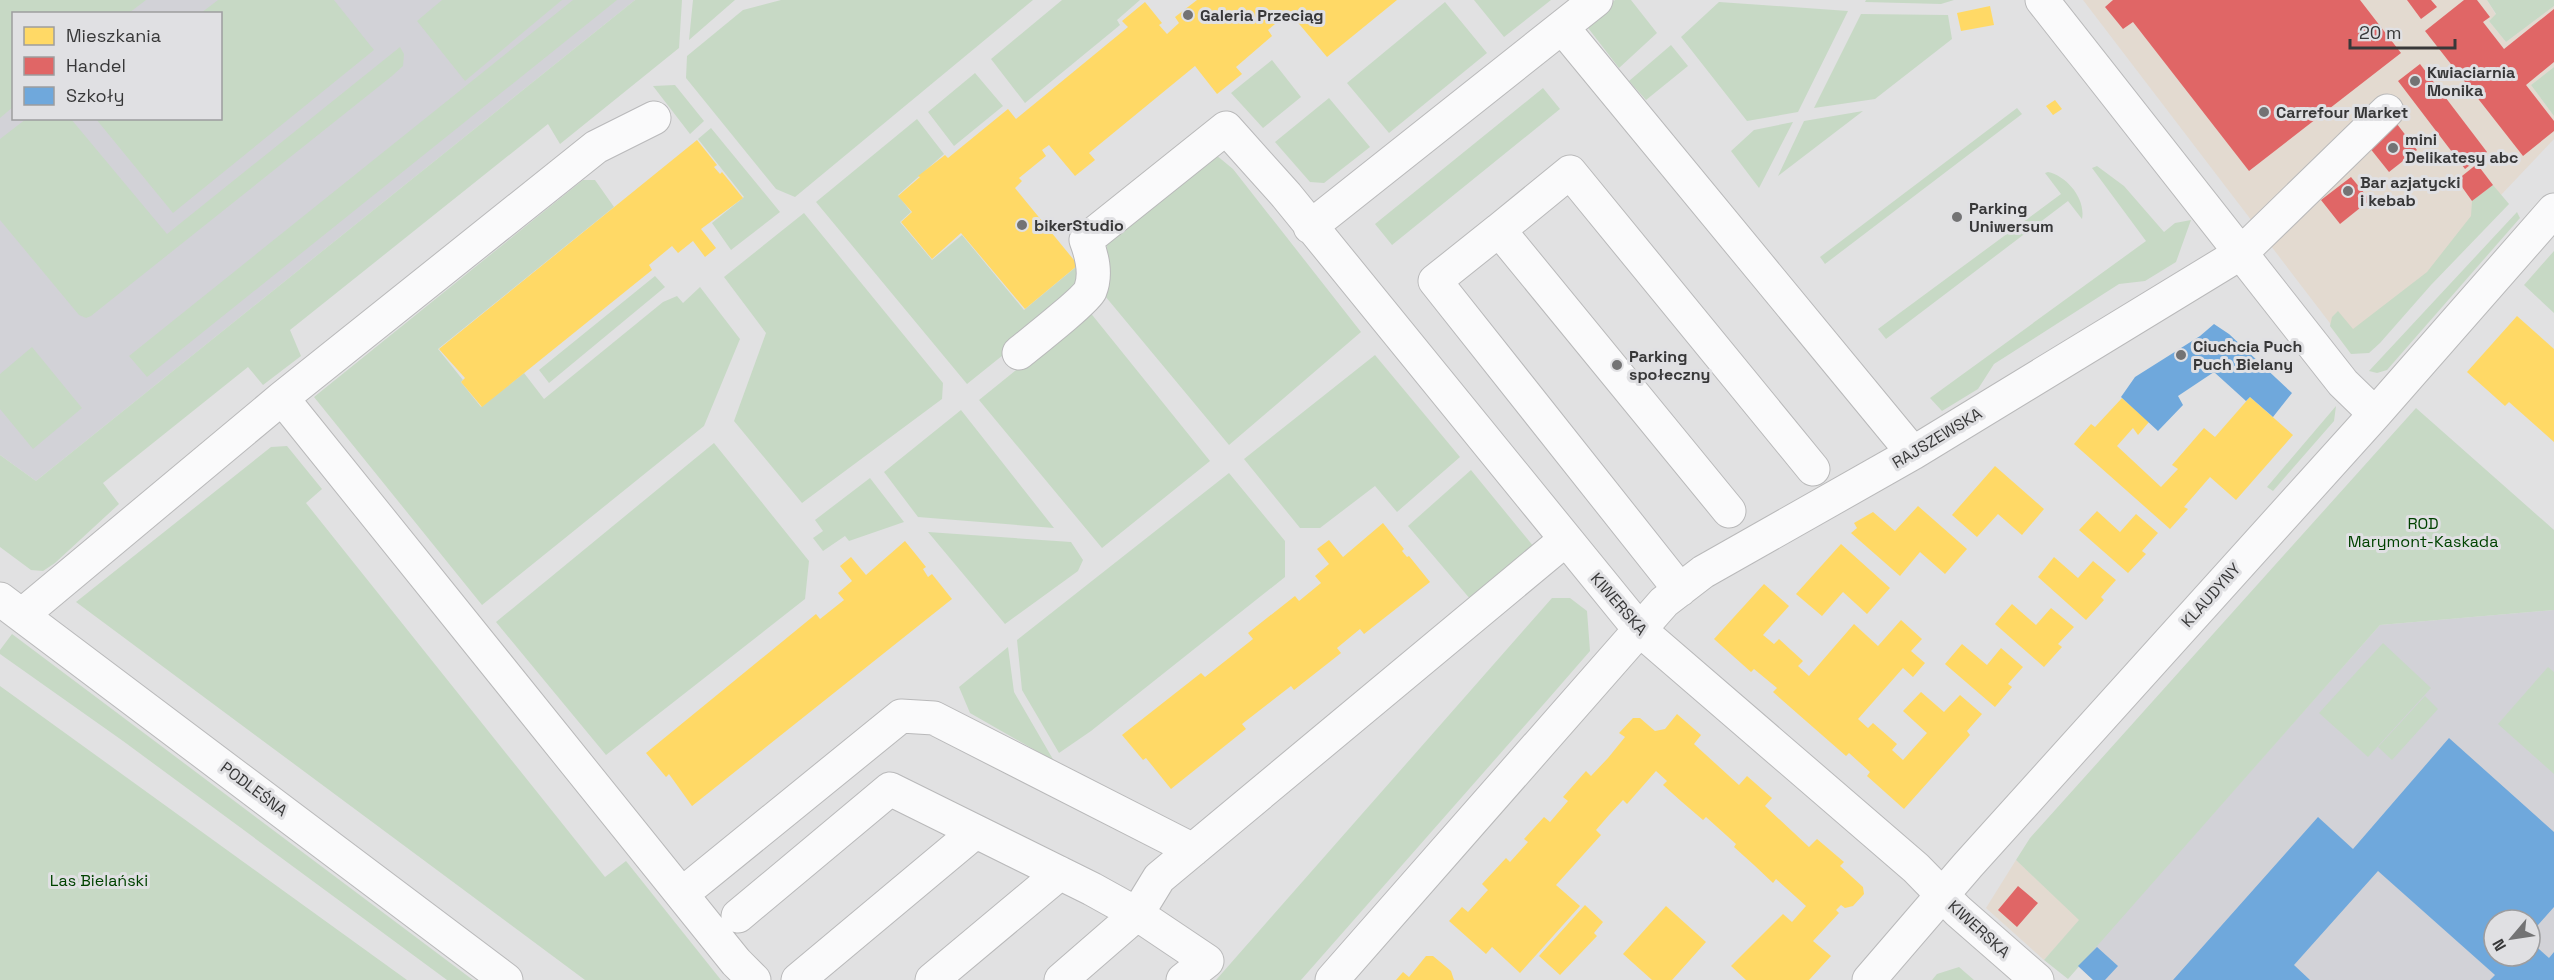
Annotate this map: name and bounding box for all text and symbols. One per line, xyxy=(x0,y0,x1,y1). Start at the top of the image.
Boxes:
place label: Galeria Przeciąg xyxy=(1200,5,1324,26)
marker: Galeria Przeciąg xyxy=(1181,8,1195,22)
legend xyxy=(12,12,222,120)
scale bar xyxy=(2350,12,2455,50)
text: 20 m xyxy=(2359,21,2402,44)
text: Mieszkania xyxy=(66,24,161,47)
text: Handel xyxy=(66,54,126,77)
place label: Kwiaciarnia Monika xyxy=(2427,62,2515,101)
marker: Kwiaciarnia Monika xyxy=(2408,74,2422,88)
text: Szkoły xyxy=(66,84,124,107)
place label: Carrefour Market xyxy=(2276,102,2408,123)
marker: Carrefour Market xyxy=(2257,105,2271,119)
place label: mini Delikatesy abc xyxy=(2405,129,2518,168)
marker: mini Delikatesy abc xyxy=(2386,141,2400,155)
place label: Bar azjatycki i kebab xyxy=(2360,172,2461,211)
marker: Bar azjatycki i kebab xyxy=(2341,184,2355,198)
place label: Parking Uniwersum xyxy=(1969,198,2054,237)
marker: Parking Uniwersum xyxy=(1950,210,1964,224)
place label: bikerStudio xyxy=(1034,215,1124,236)
marker: bikerStudio xyxy=(1015,218,1029,232)
place label: Ciuchcia Puch Puch Bielany xyxy=(2193,336,2302,375)
place label: Parking społeczny xyxy=(1629,346,1710,385)
marker: Ciuchcia Puch Puch Bielany xyxy=(2174,348,2188,362)
marker: Parking społeczny xyxy=(1610,358,1624,372)
street label: RAJSZEWSKA xyxy=(1888,403,1986,473)
park label: ROD Marymont-Kaskada xyxy=(2348,513,2498,552)
street label: KLAUDYNY xyxy=(2177,558,2246,632)
street label: KIWERSKA xyxy=(1586,568,1652,640)
street label: PODLEŚNA xyxy=(216,757,292,821)
park label: Las Bielański xyxy=(50,870,148,891)
street label: KIWERSKA xyxy=(1944,896,2014,962)
north arrow xyxy=(2482,908,2542,968)
text: N xyxy=(2488,935,2511,955)

